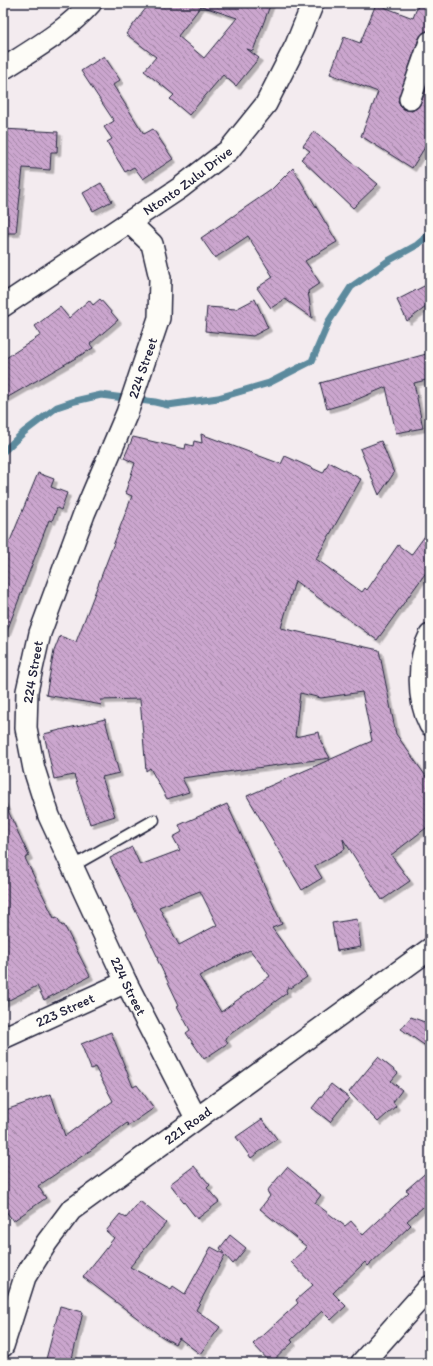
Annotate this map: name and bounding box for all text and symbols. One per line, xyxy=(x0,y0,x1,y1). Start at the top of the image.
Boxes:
street label: Ntonto Zulu Drive xyxy=(140,142,236,219)
street label: 224 Street xyxy=(125,335,161,401)
street label: 224 Street xyxy=(19,639,47,705)
street label: 224 Street xyxy=(107,954,150,1018)
street label: 223 Street xyxy=(33,989,97,1031)
street label: 221 Road xyxy=(161,1102,215,1148)

